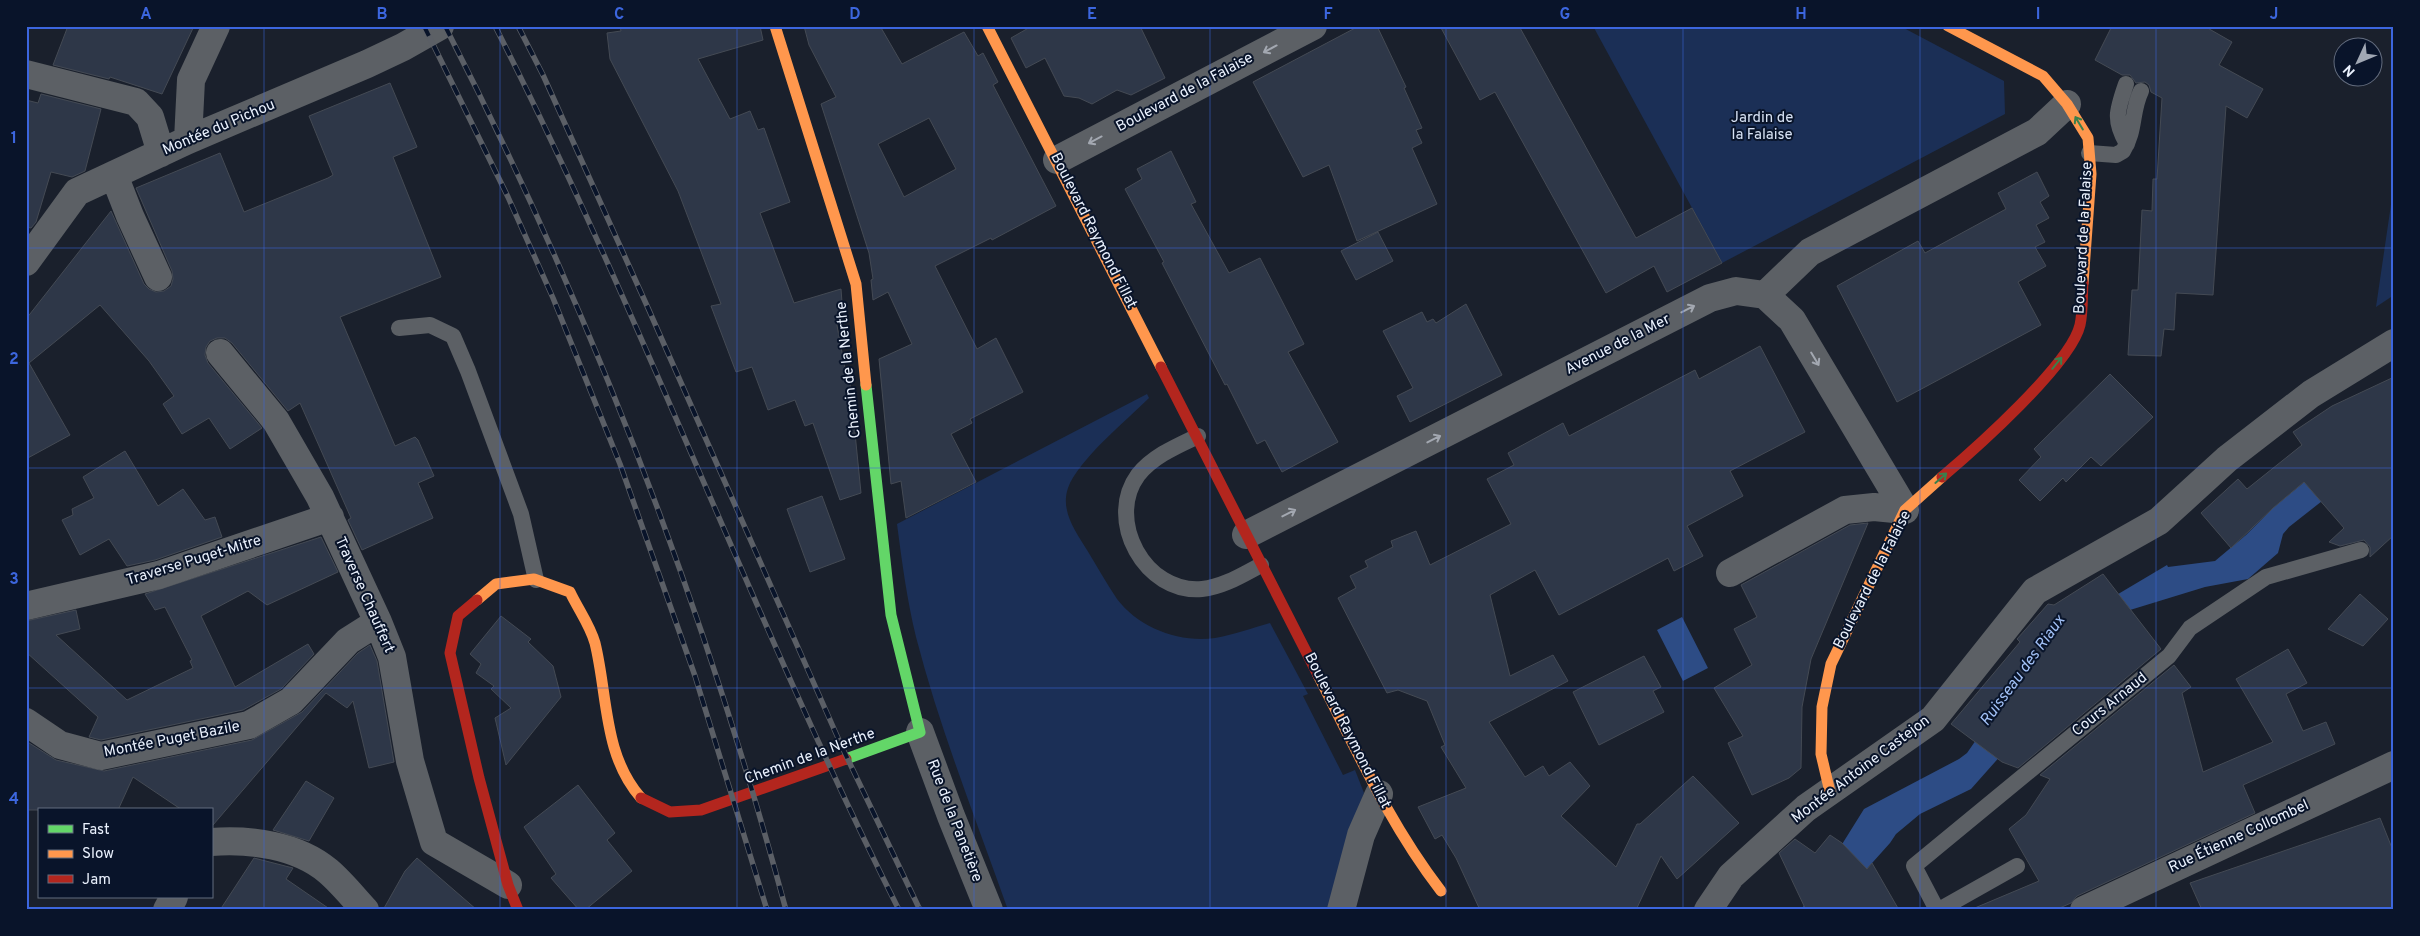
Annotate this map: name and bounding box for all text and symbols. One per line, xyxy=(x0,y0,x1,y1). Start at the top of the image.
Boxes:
text: A xyxy=(140,5,152,25)
text: B xyxy=(376,5,388,25)
text: C xyxy=(614,5,624,25)
text: D xyxy=(849,5,861,25)
text: E xyxy=(1087,5,1097,25)
text: F xyxy=(1323,5,1333,25)
text: G xyxy=(1560,5,1570,25)
text: H xyxy=(1795,5,1807,25)
text: I xyxy=(2036,5,2040,25)
text: J xyxy=(2270,5,2278,25)
north arrow xyxy=(2332,38,2382,88)
one-way arrow xyxy=(1263,45,1278,54)
street label: Boulevard de la Falaise xyxy=(1113,49,1257,137)
text: N xyxy=(2340,60,2359,80)
street label: Montée du Pichou xyxy=(160,96,278,160)
park label: Jardin de la Falaise xyxy=(1731,109,1793,145)
one-way arrow xyxy=(2073,117,2083,131)
text: 1 xyxy=(11,129,17,149)
one-way arrow xyxy=(1088,136,1103,145)
street label: Boulevard Raymond Fillat xyxy=(1045,150,1141,312)
street label: Boulevard de la Falaise xyxy=(2071,161,2097,315)
street label: Chemin de la Nerthe xyxy=(832,301,866,439)
one-way arrow xyxy=(1680,304,1695,313)
street label: Avenue de la Mer xyxy=(1562,310,1674,380)
text: 2 xyxy=(9,350,19,370)
one-way arrow xyxy=(1811,351,1821,365)
one-way arrow xyxy=(2051,357,2062,370)
one-way arrow xyxy=(1426,434,1441,443)
one-way arrow xyxy=(1935,472,1948,483)
one-way arrow xyxy=(1282,508,1297,518)
street label: Boulevard de la Falaise xyxy=(1830,508,1916,652)
street label: Traverse Puget-Mitre xyxy=(124,531,264,591)
street label: Traverse Chauffert xyxy=(330,534,398,656)
text: 3 xyxy=(9,570,19,590)
water label: Ruisseau des Riaux xyxy=(1976,611,2071,730)
street label: Boulevard Raymond Fillat xyxy=(1299,650,1395,812)
street label: Cours Arnaud xyxy=(2068,669,2152,741)
street label: Montée Antoine Castejon xyxy=(1788,712,1934,828)
street label: Montée Puget Bazile xyxy=(102,717,242,763)
street label: Chemin de la Nerthe xyxy=(742,725,878,789)
street label: Rue de la Panetière xyxy=(922,757,986,885)
text: 4 xyxy=(9,790,19,810)
street label: Rue Étienne Collombel xyxy=(2165,795,2312,878)
legend xyxy=(38,808,212,898)
text: Fast xyxy=(82,821,110,840)
text: Slow xyxy=(82,845,114,864)
text: Jam xyxy=(82,871,111,890)

